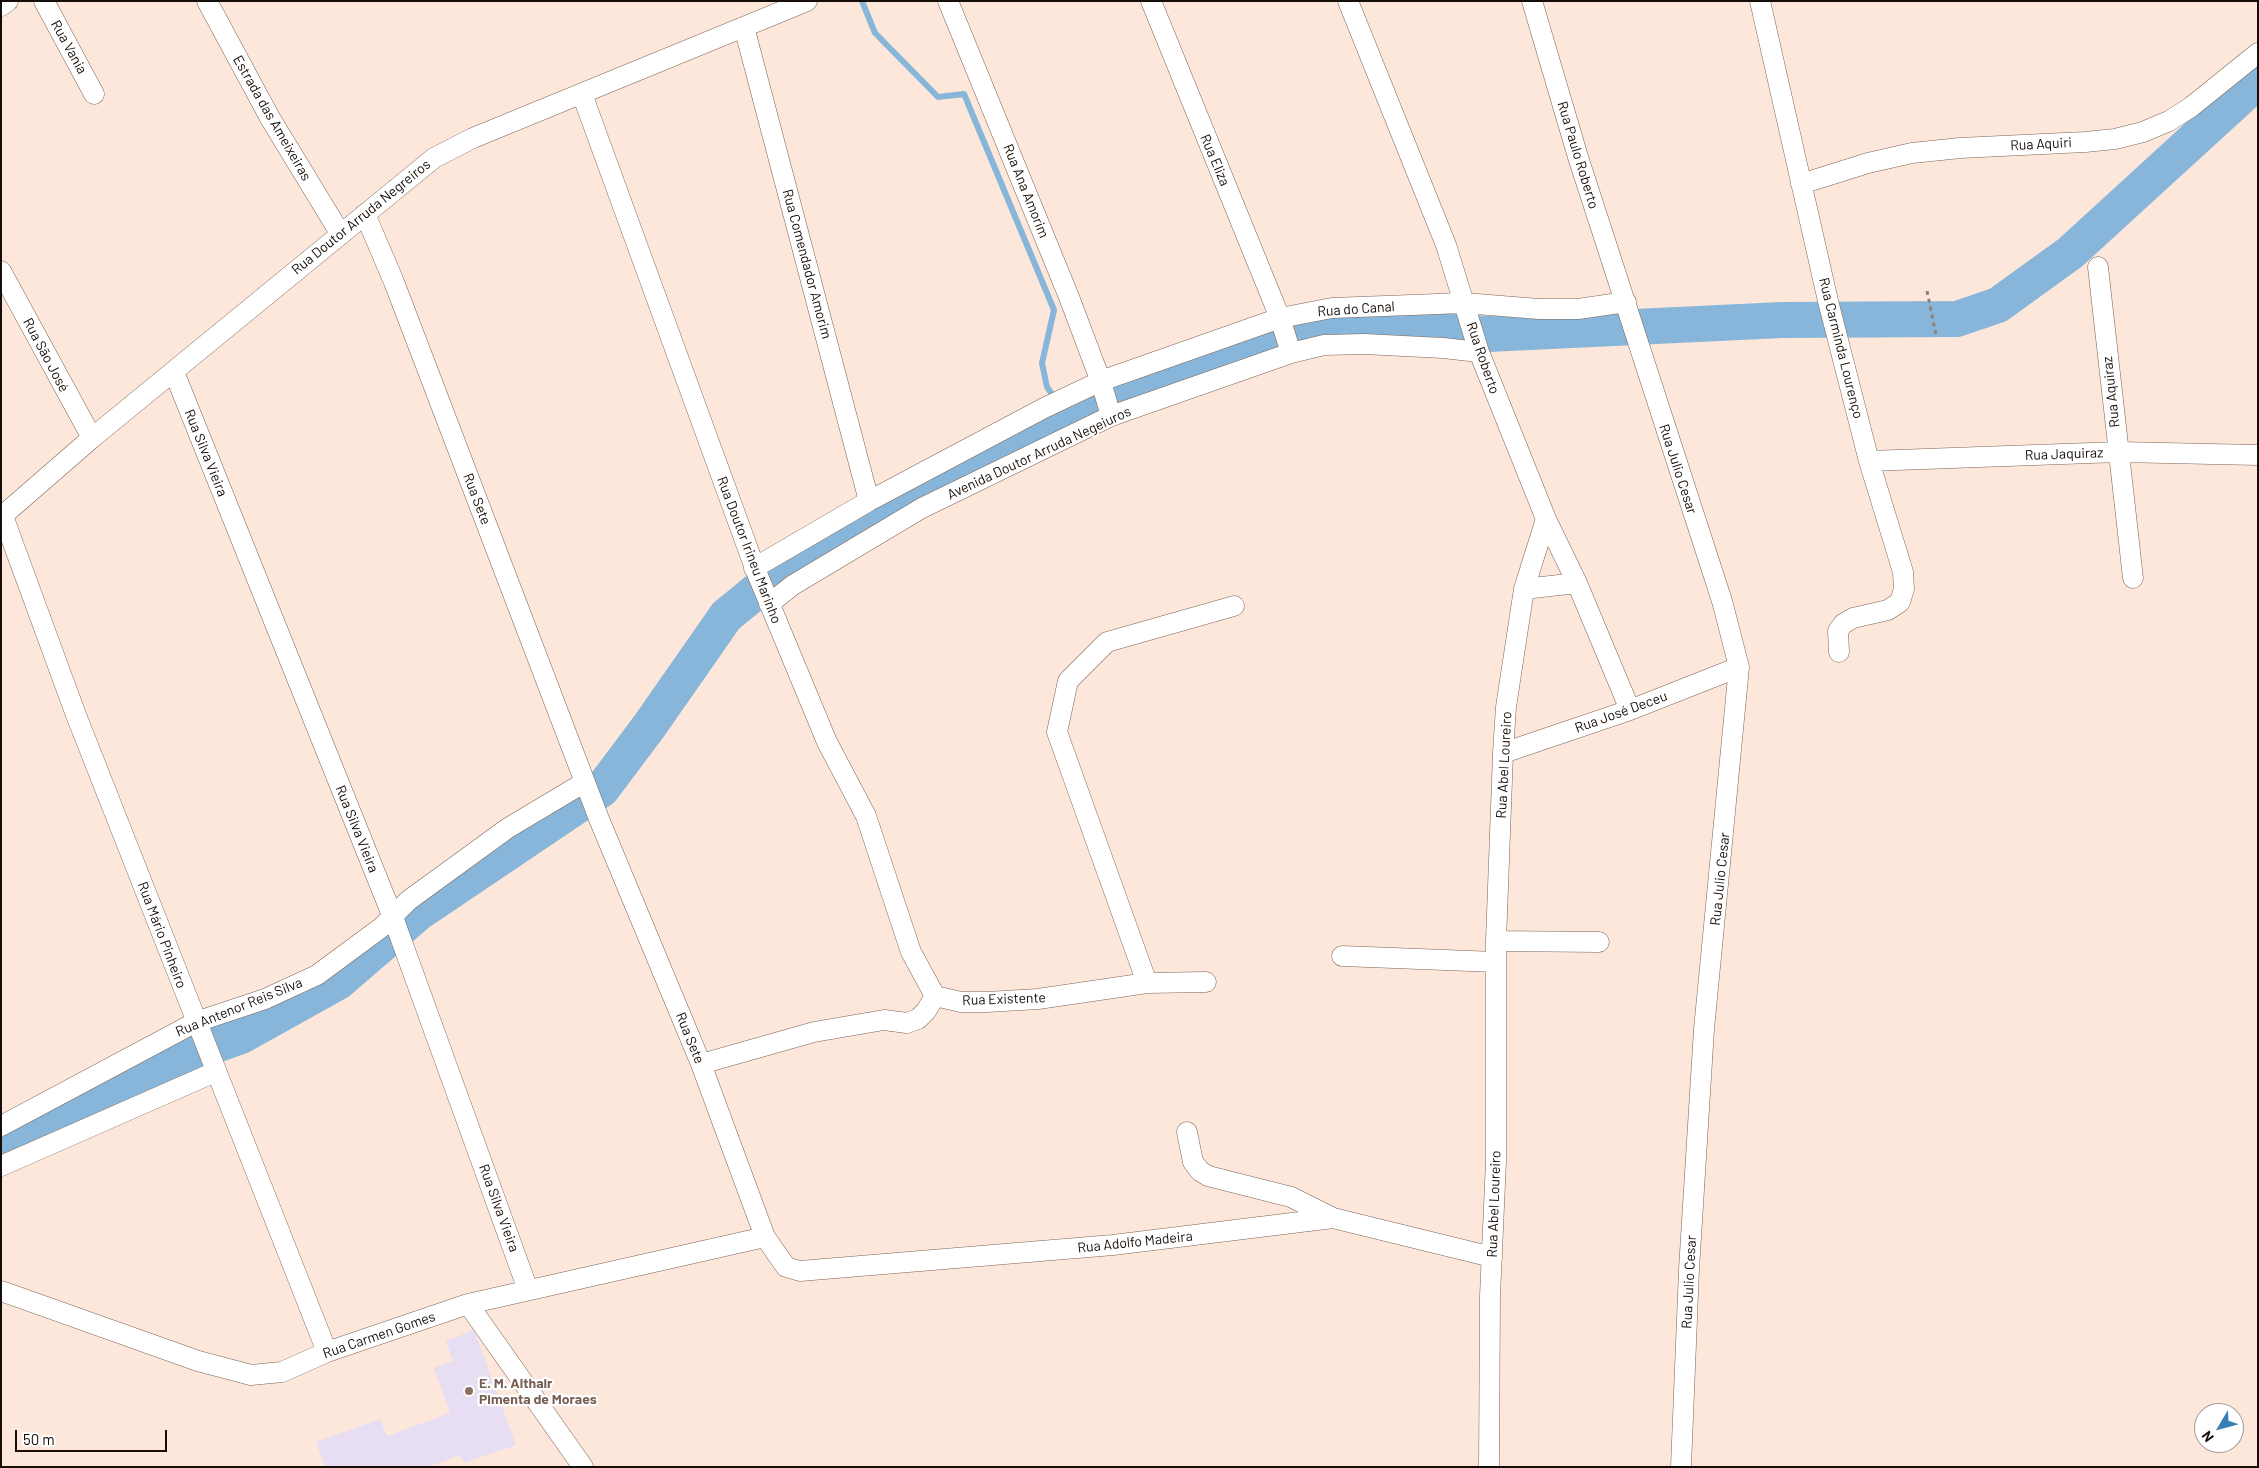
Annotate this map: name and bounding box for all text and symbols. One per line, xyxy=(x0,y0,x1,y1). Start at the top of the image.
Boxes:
street label: Rua Vania xyxy=(47,17,91,77)
street label: Estrada das Ameixeiras xyxy=(229,52,315,184)
street label: Rua Paulo Roberto xyxy=(1554,99,1602,211)
street label: Rua Eliza xyxy=(1197,132,1233,188)
street label: Rua Aquiri xyxy=(2010,134,2072,154)
street label: Rua Ana Amorim xyxy=(1000,142,1052,240)
street label: Rua Doutor Arruda Negreiros xyxy=(288,156,434,278)
street label: Rua Comendador Amorim xyxy=(779,187,835,341)
street label: Rua Carminda Lourenço xyxy=(1815,276,1867,420)
street label: Rua do Canal xyxy=(1317,298,1395,320)
street label: Rua São José xyxy=(19,315,73,395)
street label: Rua Roberto xyxy=(1463,320,1503,396)
street label: Rua Aquiraz xyxy=(2099,356,2123,428)
street label: Avenida Doutor Arruda Negeiuros xyxy=(944,403,1134,503)
street label: Rua Silva Vieira xyxy=(181,407,231,499)
street label: Rua Julio Cesar xyxy=(1656,422,1700,516)
street label: Rua Jaquiraz xyxy=(2024,444,2104,464)
street label: Rua Sete xyxy=(459,471,495,527)
street label: Rua Doutor Irineu Marinho xyxy=(713,474,785,626)
street label: Rua José Deceu xyxy=(1573,688,1669,736)
street label: Rua Abel Loureiro xyxy=(1493,711,1515,819)
street label: Rua Silva Vieira xyxy=(332,783,382,875)
street label: Rua Julio Cesar xyxy=(1707,832,1733,926)
street label: Rua Mário Pinheiro xyxy=(134,879,190,991)
street label: Rua Antenor Reis Silva xyxy=(173,974,305,1040)
street label: Rua Existente xyxy=(962,989,1046,1009)
street label: Rua Sete xyxy=(672,1010,708,1066)
street label: Rua Abel Loureiro xyxy=(1484,1150,1504,1258)
street label: Rua Silva Vieira xyxy=(475,1162,523,1254)
street label: Rua Adolfo Madeira xyxy=(1077,1228,1193,1256)
street label: Rua Julio Cesar xyxy=(1678,1235,1700,1329)
street label: Rua Carmen Gomes xyxy=(321,1308,437,1362)
place label: E. M. Althair Pimenta de Moraes xyxy=(479,1375,597,1408)
marker: E. M. Althair Pimenta de Moraes xyxy=(463,1385,475,1397)
north arrow xyxy=(2194,1403,2244,1453)
scale bar xyxy=(18,1420,170,1452)
text: N xyxy=(2198,1428,2217,1446)
text: 50 m xyxy=(23,1430,55,1448)

